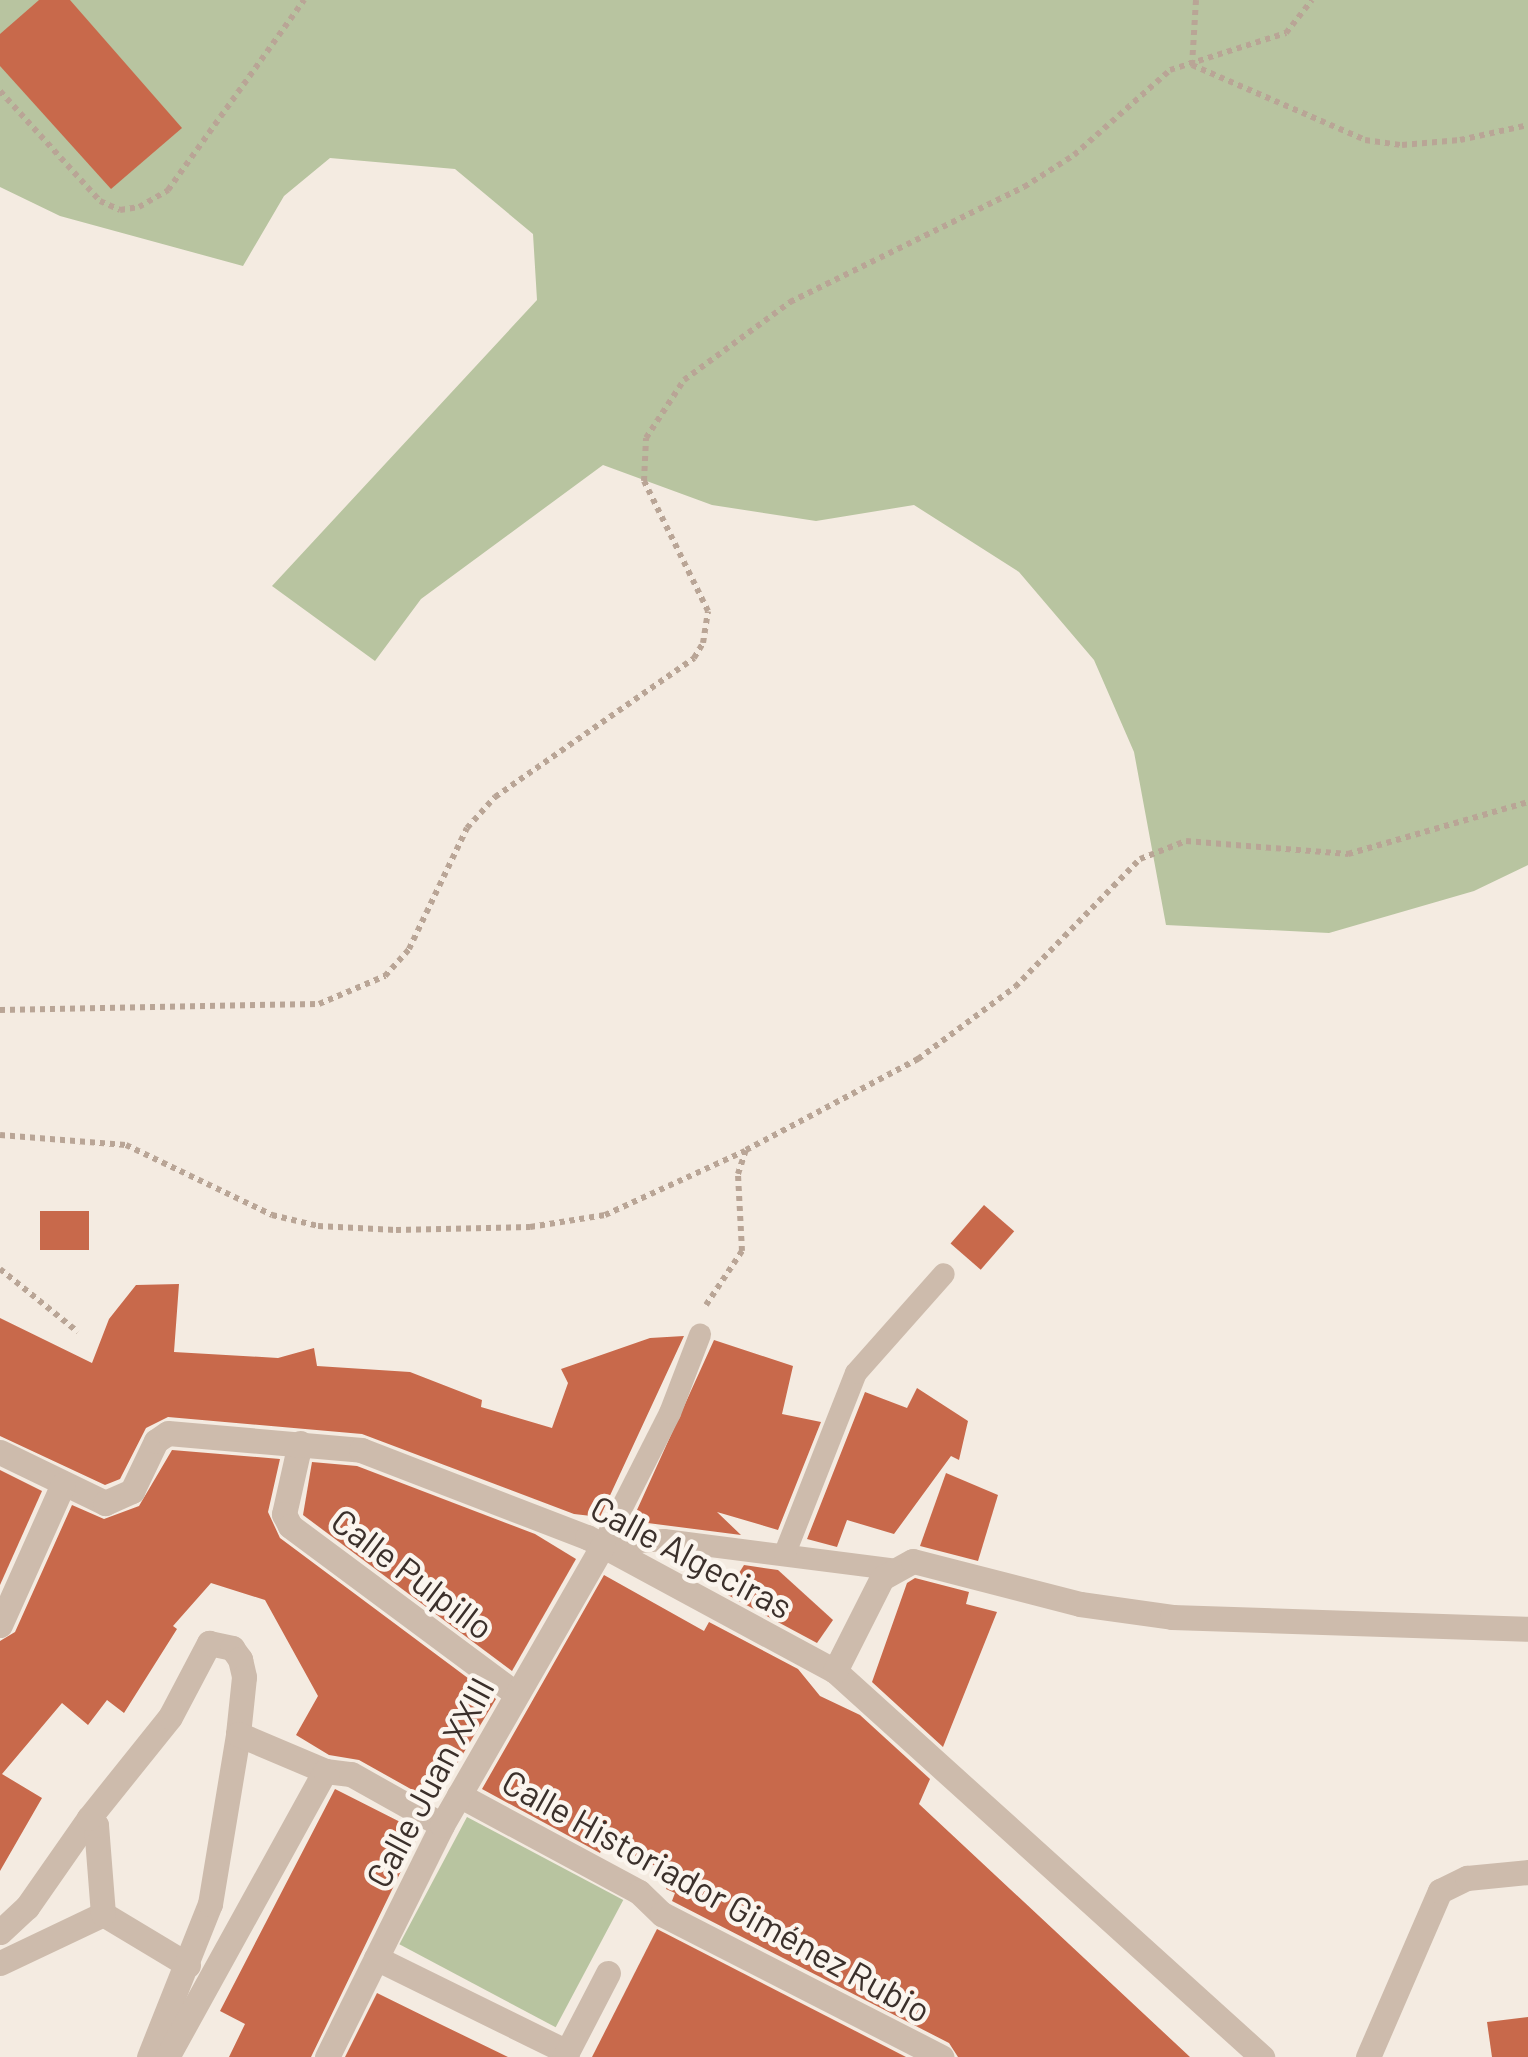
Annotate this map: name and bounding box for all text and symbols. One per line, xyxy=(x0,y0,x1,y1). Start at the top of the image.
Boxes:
street label: Calle Algeciras xyxy=(584,1485,800,1627)
street label: Calle Pulpillo xyxy=(324,1499,502,1647)
street label: Calle Juan XXIII xyxy=(356,1670,502,1894)
street label: Calle Historiador Giménez Rubio xyxy=(496,1760,938,2030)

